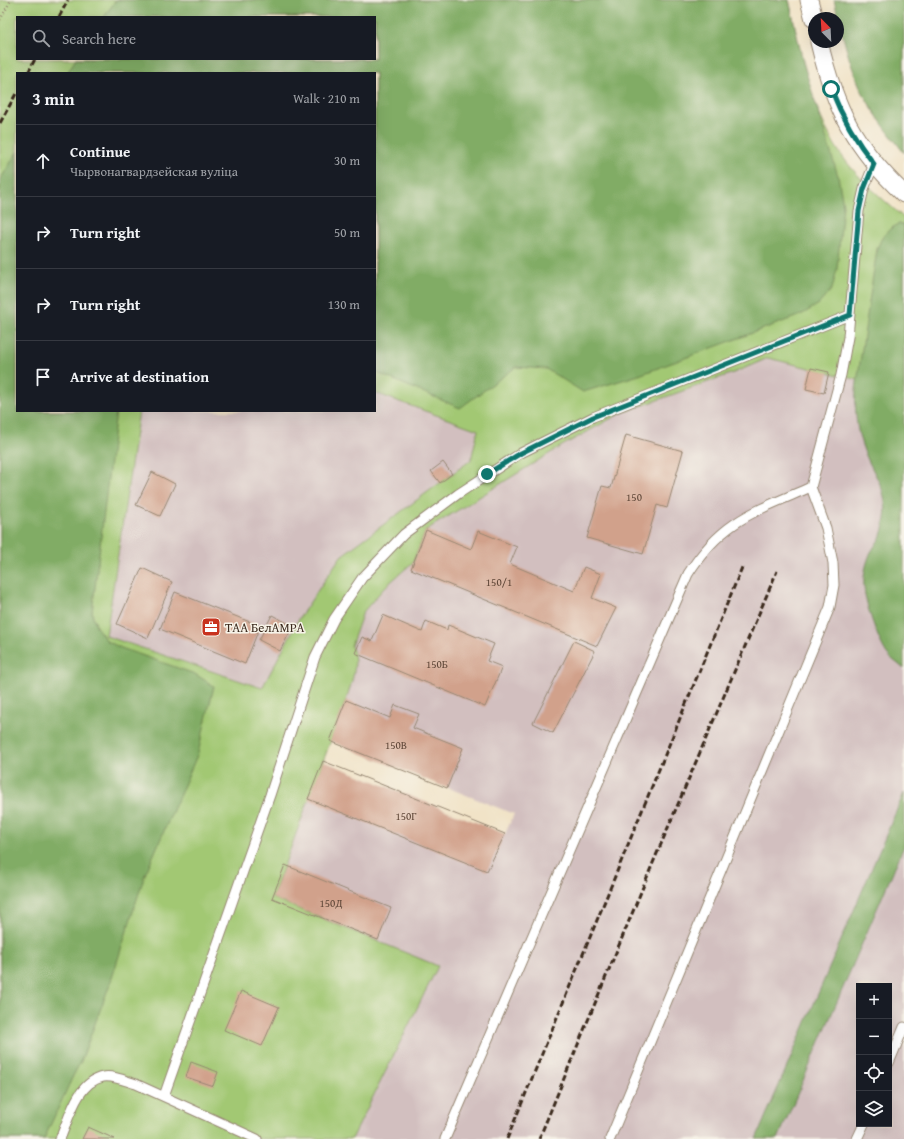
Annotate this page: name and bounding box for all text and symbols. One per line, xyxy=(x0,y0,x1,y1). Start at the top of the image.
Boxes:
north arrow xyxy=(808,12,844,48)
search box xyxy=(16,16,376,60)
icon: search xyxy=(30,27,52,49)
text: Search here xyxy=(62,28,136,49)
route start xyxy=(822,80,840,98)
text: 3 min xyxy=(32,86,74,111)
text: Walk · 210 m xyxy=(293,89,360,108)
text: Continue xyxy=(70,141,131,162)
icon: ahead xyxy=(32,150,54,172)
text: 30 m xyxy=(334,151,360,170)
text: Чырвонагвардзейская вуліца xyxy=(70,162,238,181)
icon: right xyxy=(32,222,54,244)
text: Turn right xyxy=(70,222,141,243)
text: 50 m xyxy=(334,223,360,242)
icon: right xyxy=(32,294,54,316)
text: Turn right xyxy=(70,294,141,315)
text: 130 m xyxy=(328,295,360,314)
icon: arrive xyxy=(32,366,54,388)
text: Arrive at destination xyxy=(70,366,209,387)
route end xyxy=(478,465,496,483)
house number: 150 xyxy=(626,489,642,505)
house number: 150/1 xyxy=(486,574,512,590)
office icon: ТАА БелАМРА xyxy=(200,616,222,638)
place label: ТАА БелАМРА xyxy=(225,618,305,637)
house number: 150Б xyxy=(426,656,448,672)
house number: 150В xyxy=(385,737,407,753)
house number: 150Г xyxy=(395,808,417,824)
house number: 150Д xyxy=(320,895,342,911)
map controls xyxy=(856,983,892,1127)
button: + xyxy=(856,983,892,1019)
button: − xyxy=(856,1019,892,1055)
button: locate xyxy=(856,1055,892,1091)
button: layers xyxy=(856,1091,892,1127)

